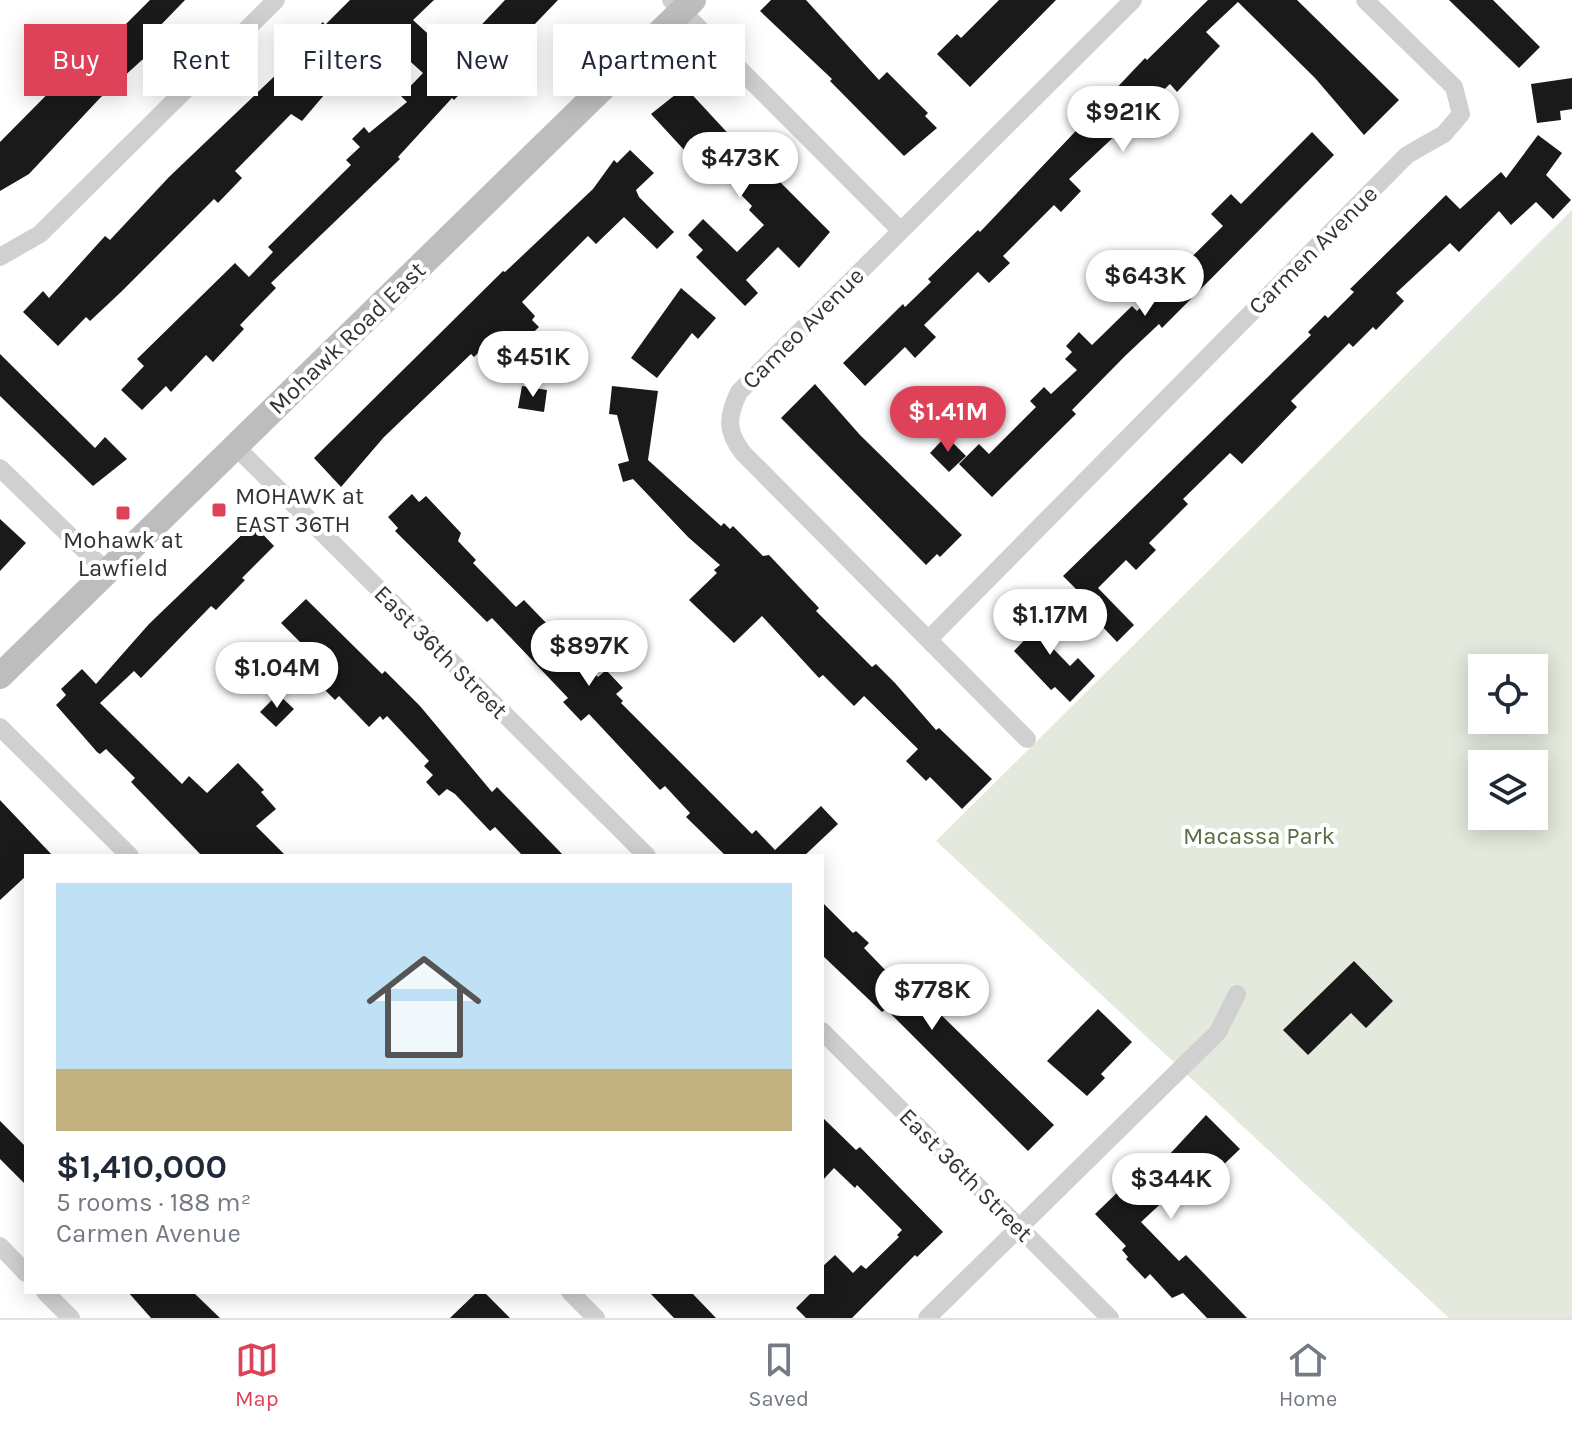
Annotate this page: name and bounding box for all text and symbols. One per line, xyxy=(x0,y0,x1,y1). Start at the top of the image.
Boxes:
chip: Buy xyxy=(24,24,127,96)
chip: Rent xyxy=(143,24,258,96)
chip: Filters xyxy=(274,24,411,96)
chip: New xyxy=(427,24,537,96)
chip: Apartment xyxy=(553,24,745,96)
pin: $921K xyxy=(1067,86,1179,154)
text: $921K xyxy=(1085,96,1161,127)
pin: $473K xyxy=(684,132,796,200)
text: $473K xyxy=(700,142,780,173)
street label: Carmen Avenue xyxy=(1243,180,1383,320)
pin: $643K xyxy=(1089,250,1201,318)
street label: Mohawk Road East xyxy=(263,256,431,420)
text: $643K xyxy=(1104,260,1186,291)
street label: Cameo Avenue xyxy=(736,261,870,395)
pin: $451K xyxy=(477,331,589,399)
text: $451K xyxy=(496,341,570,372)
pin: $1.41M xyxy=(883,386,1013,454)
text: $1.41M xyxy=(908,396,988,427)
place label: MOHAWK at EAST 36TH xyxy=(235,482,364,538)
marker: MOHAWK at EAST 36TH xyxy=(210,501,228,519)
marker: Mohawk at Lawfield xyxy=(114,504,132,522)
place label: Mohawk at Lawfield xyxy=(63,526,183,582)
street label: East 36th Street xyxy=(369,580,513,724)
pin: $1.17M xyxy=(985,589,1115,657)
text: $1.17M xyxy=(1011,599,1089,630)
pin: $897K xyxy=(533,620,645,688)
text: $897K xyxy=(549,630,629,661)
pin: $1.04M xyxy=(212,642,342,710)
text: $1.04M xyxy=(233,652,321,683)
map controls xyxy=(1468,654,1548,830)
button: locate xyxy=(1468,654,1548,734)
button: layers xyxy=(1468,750,1548,830)
park label: Macassa Park xyxy=(1183,822,1335,850)
icon: home xyxy=(352,935,496,1079)
pin: $778K xyxy=(876,964,988,1032)
text: $778K xyxy=(893,974,971,1005)
street label: East 36th Street xyxy=(894,1103,1038,1247)
text: $1,410,000 xyxy=(56,1147,227,1187)
pin: $344K xyxy=(1115,1153,1227,1221)
text: $344K xyxy=(1130,1163,1212,1194)
text: 5 rooms · 188 m² xyxy=(56,1187,251,1218)
text: Carmen Avenue xyxy=(56,1218,241,1249)
tab: Map xyxy=(235,1338,279,1412)
tab: Saved xyxy=(748,1338,809,1412)
tab: Home xyxy=(1279,1338,1337,1412)

